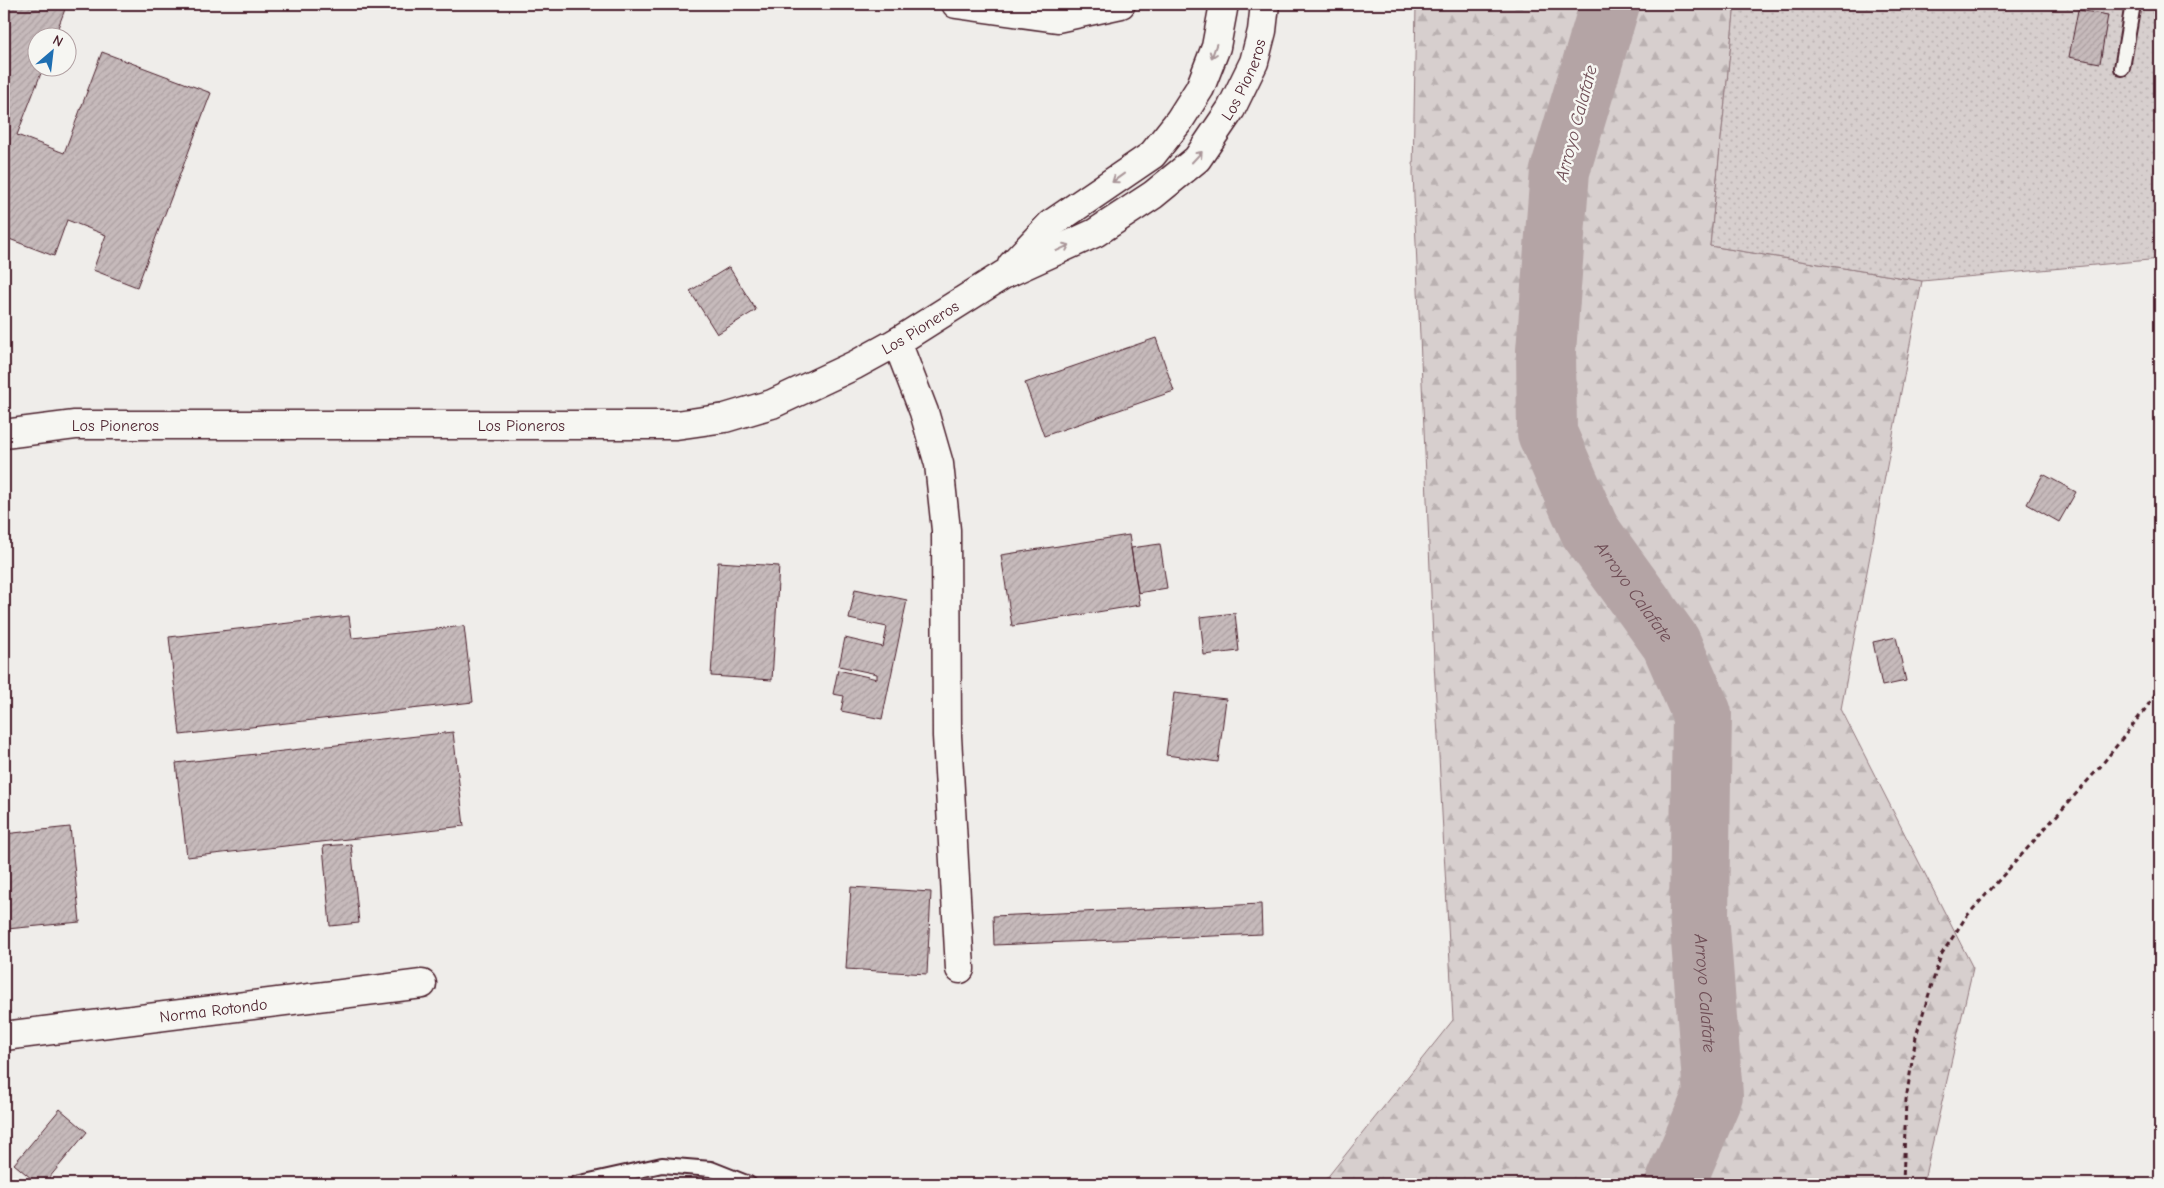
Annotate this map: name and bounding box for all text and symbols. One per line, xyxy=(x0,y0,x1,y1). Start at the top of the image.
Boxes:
north arrow xyxy=(28,28,78,78)
text: N xyxy=(50,31,66,51)
street label: Los Pioneros xyxy=(1218,37,1270,124)
one-way arrow xyxy=(1209,43,1218,59)
water label: Arroyo Calafate xyxy=(1551,63,1602,184)
one-way arrow xyxy=(1191,151,1203,164)
one-way arrow xyxy=(1112,173,1126,184)
one-way arrow xyxy=(1055,242,1070,252)
street label: Los Pioneros xyxy=(879,297,963,359)
street label: Los Pioneros xyxy=(72,417,159,435)
street label: Los Pioneros xyxy=(478,417,565,435)
water label: Arroyo Calafate xyxy=(1590,537,1677,647)
water label: Arroyo Calafate xyxy=(1689,932,1720,1053)
street label: Norma Rotondo xyxy=(159,995,268,1027)

